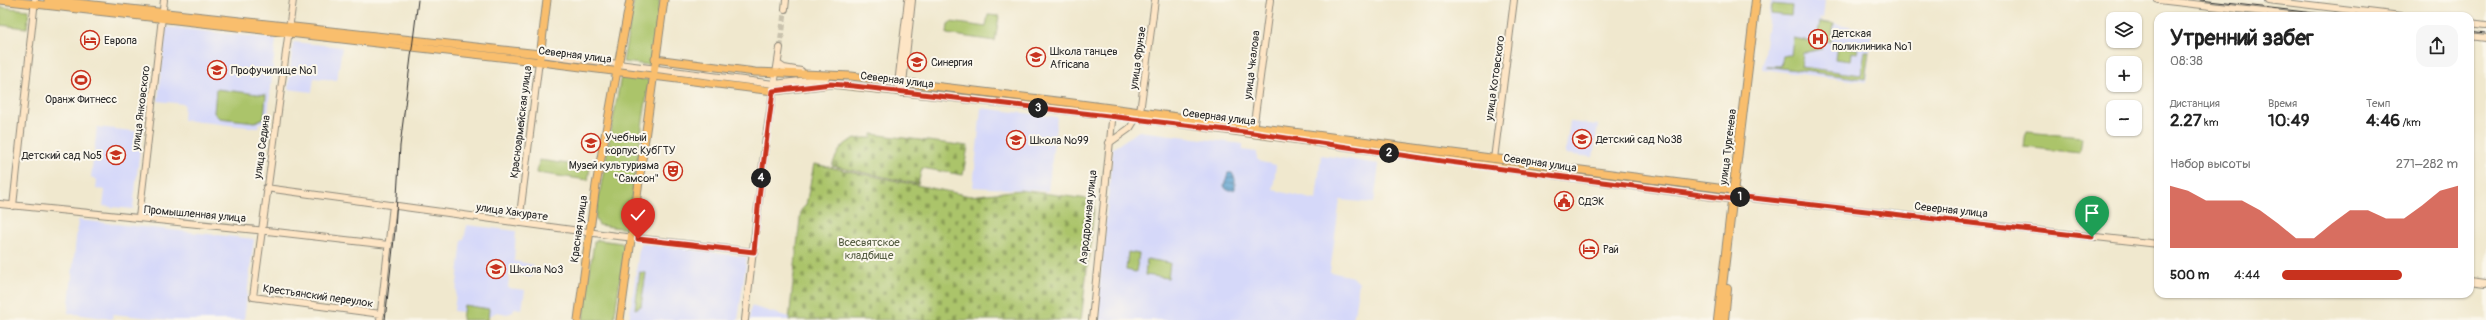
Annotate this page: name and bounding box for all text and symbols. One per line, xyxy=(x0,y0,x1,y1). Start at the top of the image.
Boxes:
map controls xyxy=(2106,12,2142,136)
button: layers xyxy=(2106,12,2142,48)
text: Утренний забег xyxy=(2170,24,2314,52)
street label: улица Фрунзе xyxy=(1127,25,1149,91)
button: share xyxy=(2416,25,2458,67)
place label: Детская поликлиника №1 xyxy=(1831,27,1912,53)
hospital icon: Детская поликлиника №1 xyxy=(1807,28,1829,50)
hotel icon: Европа xyxy=(79,29,101,51)
street label: улица Чкалова xyxy=(1241,30,1263,101)
place label: Европа xyxy=(104,34,137,47)
street label: улица Котовского xyxy=(1482,35,1507,122)
street label: Северная улица xyxy=(538,44,612,66)
place label: Школа танцев Africana xyxy=(1050,45,1118,71)
school or university icon: Школа танцев Africana xyxy=(1025,46,1047,68)
school or university icon: Синергия xyxy=(906,51,928,73)
text: 08:38 xyxy=(2170,53,2203,69)
place label: Синергия xyxy=(931,56,973,69)
button: + xyxy=(2106,56,2142,92)
school or university icon: Профучилище №1 xyxy=(206,59,228,81)
place label: Профучилище №1 xyxy=(231,64,317,77)
street label: улица Янковского xyxy=(129,65,153,152)
street label: Красноармейская улица xyxy=(508,65,534,179)
sports icon: Оранж Фитнесс xyxy=(70,69,92,91)
street label: Северная улица xyxy=(860,69,934,91)
place label: Оранж Фитнесс xyxy=(45,93,117,106)
text: Дистанция xyxy=(2170,97,2220,110)
text: Время xyxy=(2268,97,2297,110)
text: Темп xyxy=(2366,97,2390,110)
pin: 3 xyxy=(1028,98,1048,118)
button: − xyxy=(2106,100,2142,136)
text: 3 xyxy=(1035,101,1041,114)
street label: Северная улица xyxy=(1182,106,1256,128)
street label: улица Тургенева xyxy=(1717,108,1739,187)
text: 2.27 xyxy=(2170,110,2202,131)
text: 10:49 xyxy=(2268,110,2309,131)
text: 4:46 xyxy=(2366,110,2400,131)
street label: улица Седина xyxy=(251,114,273,181)
text: km xyxy=(2202,116,2218,129)
text: /km xyxy=(2400,116,2421,129)
school or university icon: Детский сад №38 xyxy=(1571,128,1593,150)
school or university icon: Школа №99 xyxy=(1005,129,1027,151)
place label: Учебный корпус КубГТУ xyxy=(605,131,676,157)
school or university icon: Учебный корпус КубГТУ xyxy=(580,132,602,154)
place label: Детский сад №38 xyxy=(1595,133,1683,146)
place label: Школа №99 xyxy=(1030,134,1089,147)
pin: 2 xyxy=(1379,143,1399,163)
school or university icon: Детский сад №5 xyxy=(105,144,127,166)
text: 2 xyxy=(1386,146,1392,159)
place label: Детский сад №5 xyxy=(21,149,102,162)
street label: Северная улица xyxy=(1503,151,1577,175)
text: Набор высоты xyxy=(2170,156,2251,172)
text: 271–282 m xyxy=(2396,156,2458,172)
place label: Музей культуризма "Самсон" xyxy=(569,159,659,185)
theatre icon: Музей культуризма "Самсон" xyxy=(662,160,684,182)
pin: 4 xyxy=(751,168,771,188)
street label: Аэродромная улица xyxy=(1077,169,1099,265)
text: 4 xyxy=(758,171,764,184)
pin: 1 xyxy=(1730,187,1750,207)
public building icon: СДЭК xyxy=(1553,190,1575,212)
text: 1 xyxy=(1738,190,1742,203)
street label: Красная улица xyxy=(568,195,590,263)
place label: СДЭК xyxy=(1578,195,1604,208)
pin xyxy=(2075,196,2109,237)
pin xyxy=(621,198,655,239)
street label: улица Хакурате xyxy=(474,200,549,224)
street label: Северная улица xyxy=(1914,200,1988,220)
icon: arrive xyxy=(2081,202,2103,224)
street label: Промышленная улица xyxy=(144,203,246,225)
icon: check xyxy=(627,204,649,226)
park label: Всесвятское кладбище xyxy=(838,236,900,262)
hotel icon: Рай xyxy=(1578,238,1600,260)
place label: Рай xyxy=(1603,243,1619,256)
school or university icon: Школа №3 xyxy=(485,258,507,280)
place label: Школа №3 xyxy=(510,263,563,276)
text: 500 m xyxy=(2170,267,2209,283)
text: 4:44 xyxy=(2234,267,2260,283)
street label: Крестьянский переулок xyxy=(262,282,374,310)

